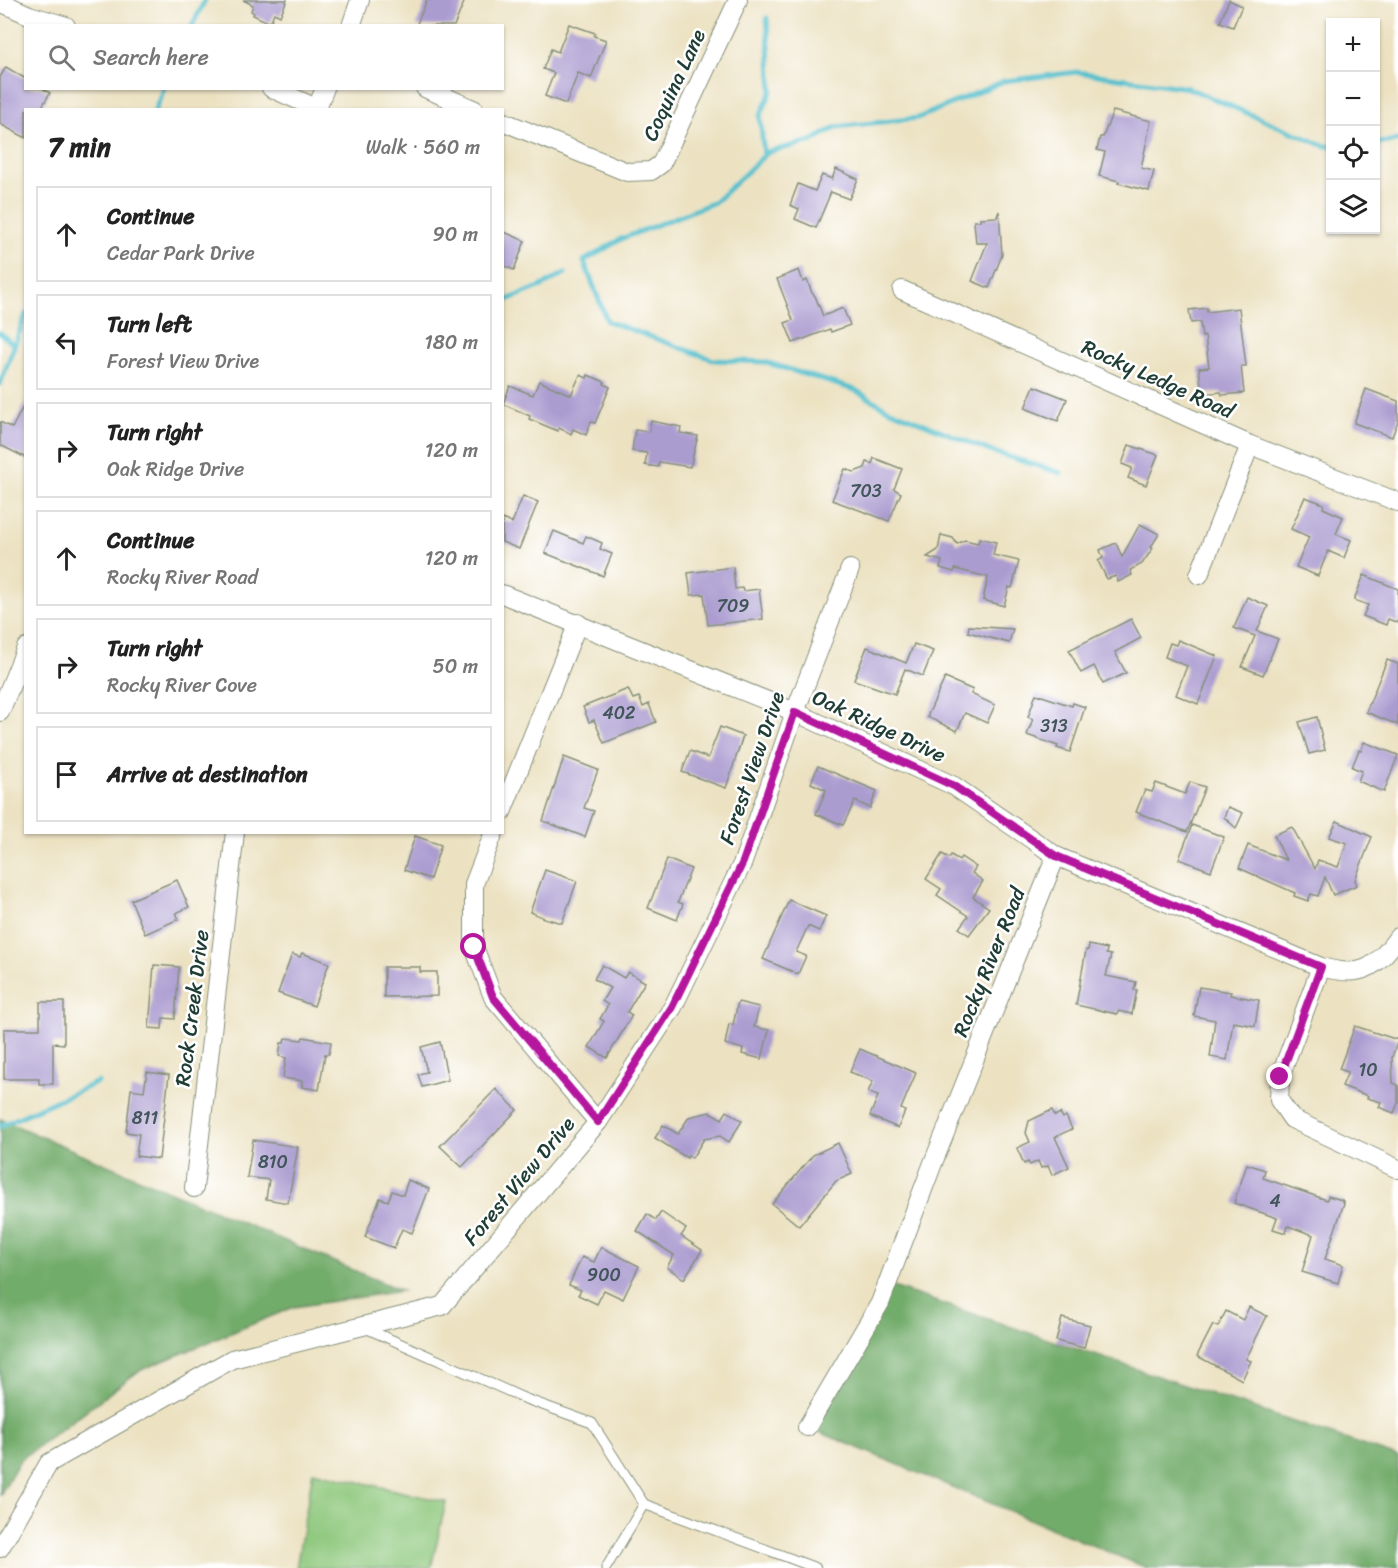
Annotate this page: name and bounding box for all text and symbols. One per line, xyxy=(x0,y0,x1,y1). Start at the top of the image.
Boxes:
map controls xyxy=(1326,18,1380,234)
button: + xyxy=(1326,18,1380,72)
street label: Coquina Lane xyxy=(631,23,717,147)
search box xyxy=(24,24,504,90)
text: Search here xyxy=(93,38,209,77)
icon: search xyxy=(45,41,78,74)
button: − xyxy=(1326,72,1380,126)
text: 7 min xyxy=(48,124,111,170)
button: locate xyxy=(1326,126,1380,180)
text: Walk · 560 m xyxy=(366,130,480,165)
button: layers xyxy=(1326,180,1380,234)
text: Continue xyxy=(107,197,195,236)
text: 90 m xyxy=(433,217,478,252)
icon: ahead xyxy=(50,218,83,251)
text: Cedar Park Drive xyxy=(107,236,255,271)
text: Turn left xyxy=(107,305,192,344)
text: 180 m xyxy=(424,325,478,360)
icon: left xyxy=(50,326,83,359)
street label: Rocky Ledge Road xyxy=(1075,328,1242,430)
text: Forest View Drive xyxy=(107,344,259,379)
text: Turn right xyxy=(107,413,202,452)
text: 120 m xyxy=(425,433,478,468)
icon: right xyxy=(50,434,83,467)
text: Oak Ridge Drive xyxy=(107,452,244,487)
house number: 703 xyxy=(850,475,882,507)
text: Continue xyxy=(107,521,195,560)
text: 120 m xyxy=(425,541,478,576)
icon: ahead xyxy=(50,542,83,575)
text: Rocky River Road xyxy=(107,560,258,595)
house number: 709 xyxy=(717,590,749,622)
text: Turn right xyxy=(107,629,202,668)
text: 50 m xyxy=(433,649,478,684)
icon: right xyxy=(50,650,83,683)
text: Rocky River Cove xyxy=(107,668,257,703)
street label: Oak Ridge Drive xyxy=(806,678,953,774)
street label: Forest View Drive xyxy=(708,686,796,850)
house number: 402 xyxy=(602,697,636,729)
house number: 313 xyxy=(1040,710,1068,742)
text: Arrive at destination xyxy=(107,755,308,794)
icon: arrive xyxy=(50,758,83,791)
street label: Rocky River Road xyxy=(942,880,1037,1043)
street label: Rock Creek Drive xyxy=(164,927,220,1088)
route start xyxy=(460,933,486,959)
house number: 10 xyxy=(1358,1054,1378,1086)
route end xyxy=(1266,1063,1292,1089)
house number: 811 xyxy=(132,1102,158,1134)
street label: Forest View Drive xyxy=(453,1108,585,1254)
house number: 810 xyxy=(258,1146,288,1178)
house number: 4 xyxy=(1269,1185,1281,1217)
house number: 900 xyxy=(587,1259,621,1291)

